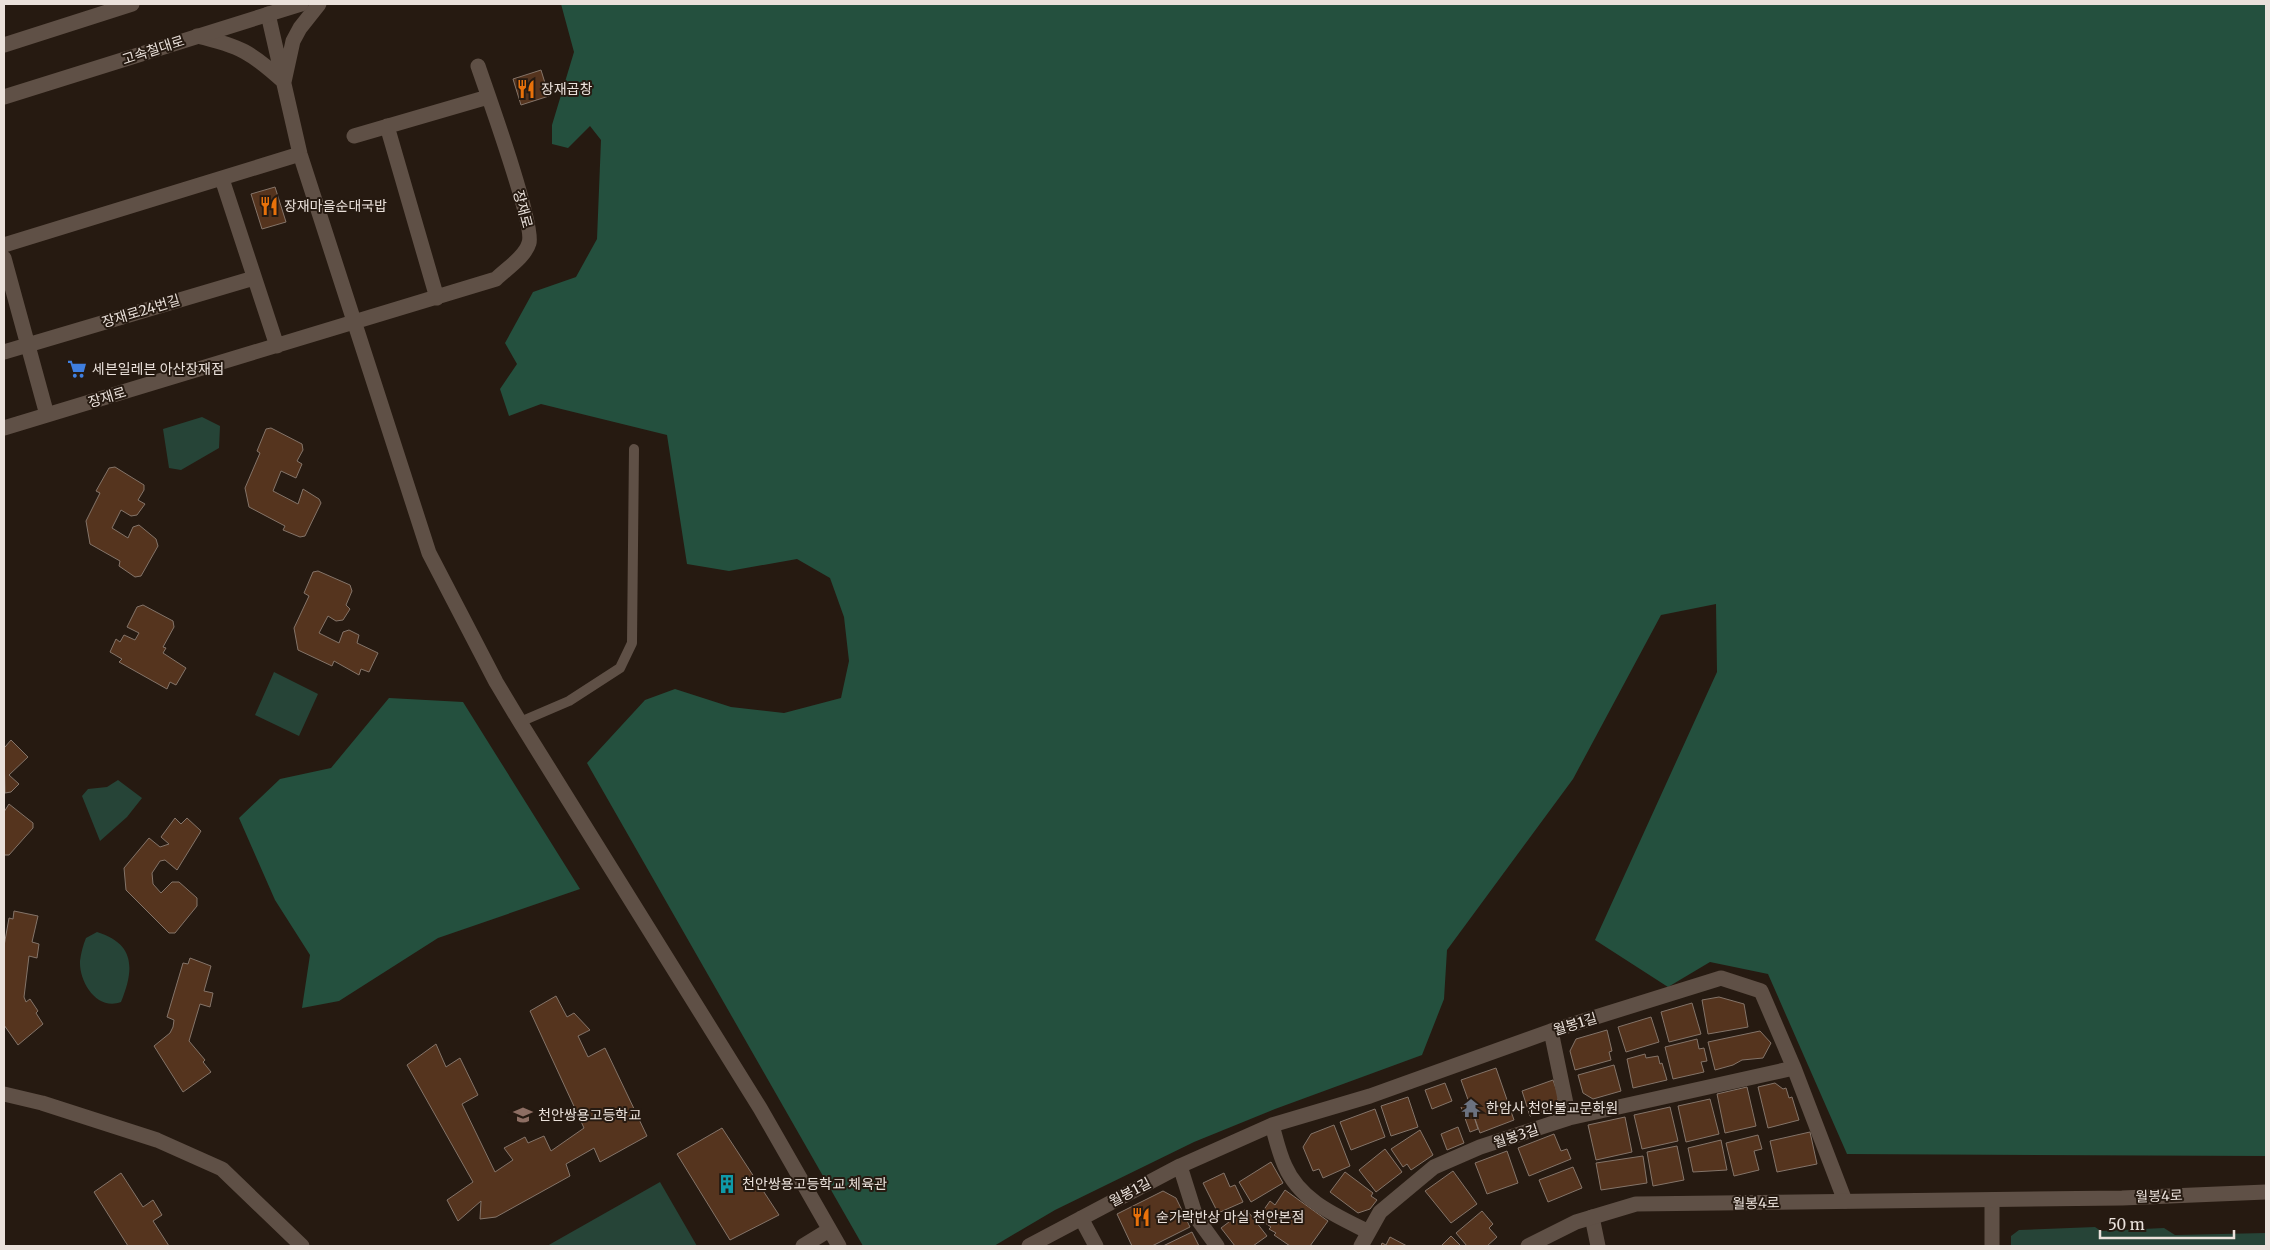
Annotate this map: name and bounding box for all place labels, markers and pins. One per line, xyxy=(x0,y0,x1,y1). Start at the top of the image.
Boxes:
restaurant icon: 장재곱창 xyxy=(515,78,537,100)
place label: 장재곱창 xyxy=(541,80,593,98)
restaurant icon: 장재마을순대국밥 xyxy=(258,195,280,217)
place label: 장재마을순대국밥 xyxy=(284,197,387,215)
supermarket icon: 세븐일레븐 아산장재점 xyxy=(66,358,88,380)
place label: 세븐일레븐 아산장재점 xyxy=(92,360,224,378)
temple icon: 한암사 천안불교문화원 xyxy=(1460,1097,1482,1119)
place label: 한암사 천안불교문화원 xyxy=(1486,1099,1618,1117)
school or university icon: 천안쌍용고등학교 xyxy=(512,1104,534,1126)
place label: 천안쌍용고등학교 xyxy=(538,1106,641,1124)
building icon: 천안쌍용고등학교 체육관 xyxy=(716,1173,738,1195)
place label: 천안쌍용고등학교 체육관 xyxy=(742,1175,887,1193)
restaurant icon: 숟가락반상 마실 천안본점 xyxy=(1130,1206,1152,1228)
place label: 숟가락반상 마실 천안본점 xyxy=(1156,1208,1304,1226)

